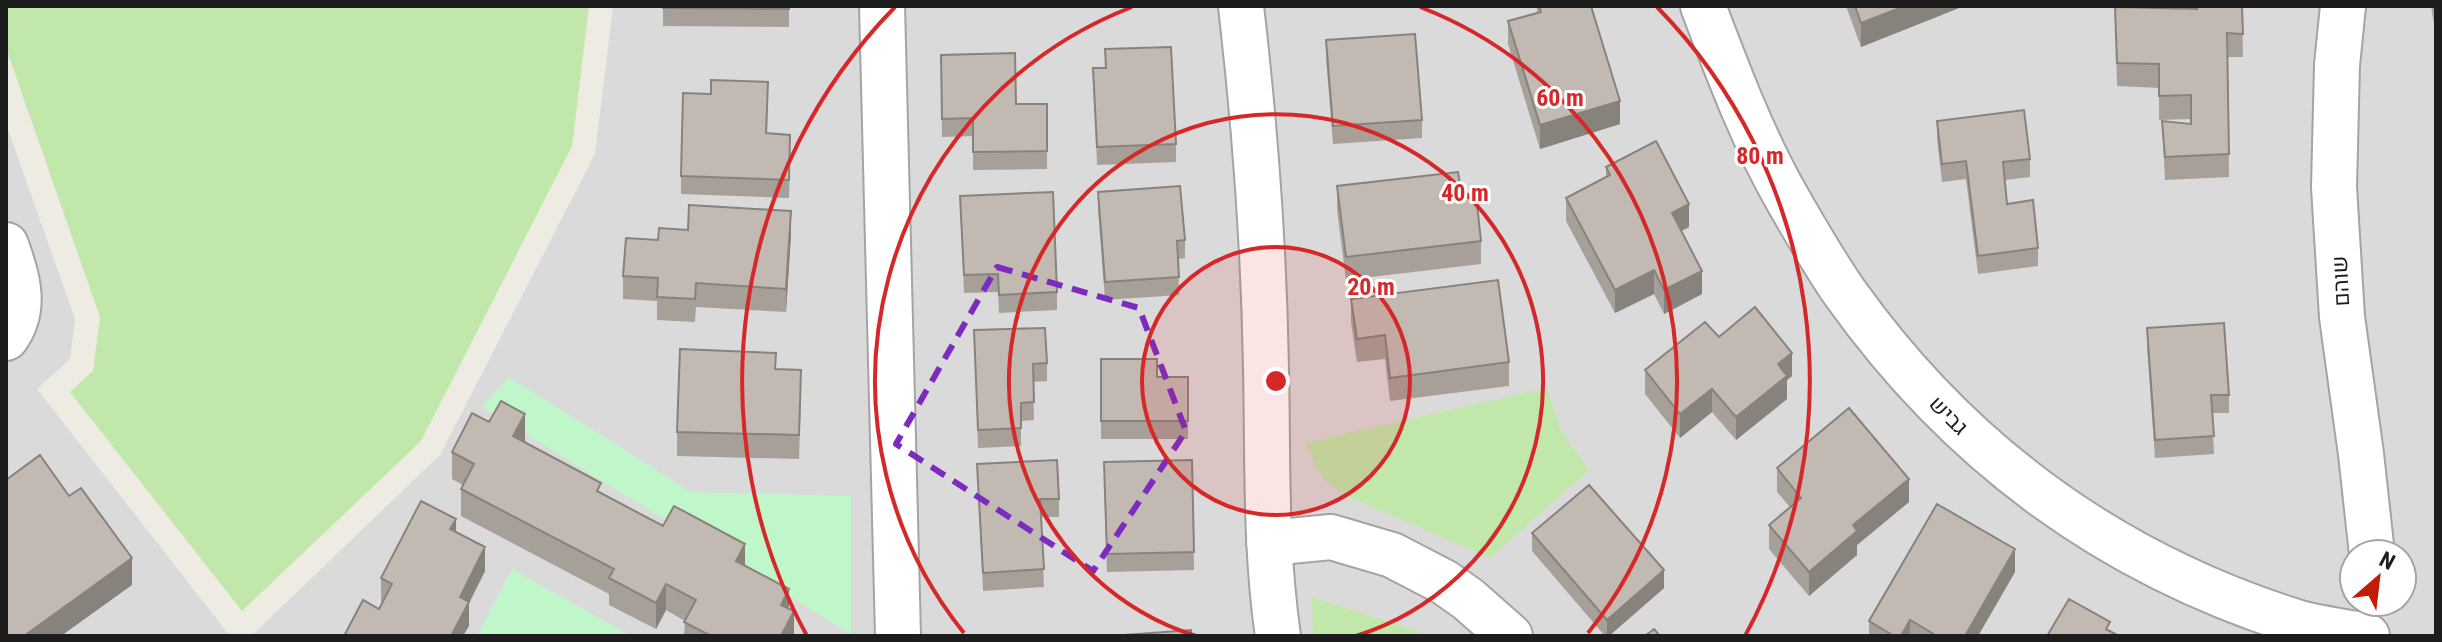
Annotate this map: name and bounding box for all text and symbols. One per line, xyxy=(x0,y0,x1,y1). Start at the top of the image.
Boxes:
text: 60 m xyxy=(1536,84,1584,112)
text: 80 m xyxy=(1736,142,1784,170)
text: 40 m xyxy=(1441,179,1489,207)
street label: שוהם xyxy=(2327,255,2354,307)
text: 20 m xyxy=(1347,273,1395,301)
centre of rings xyxy=(1262,367,1290,395)
street label: גביש xyxy=(1924,391,1973,440)
north arrow xyxy=(2338,538,2418,618)
text: N xyxy=(2375,547,2399,575)

